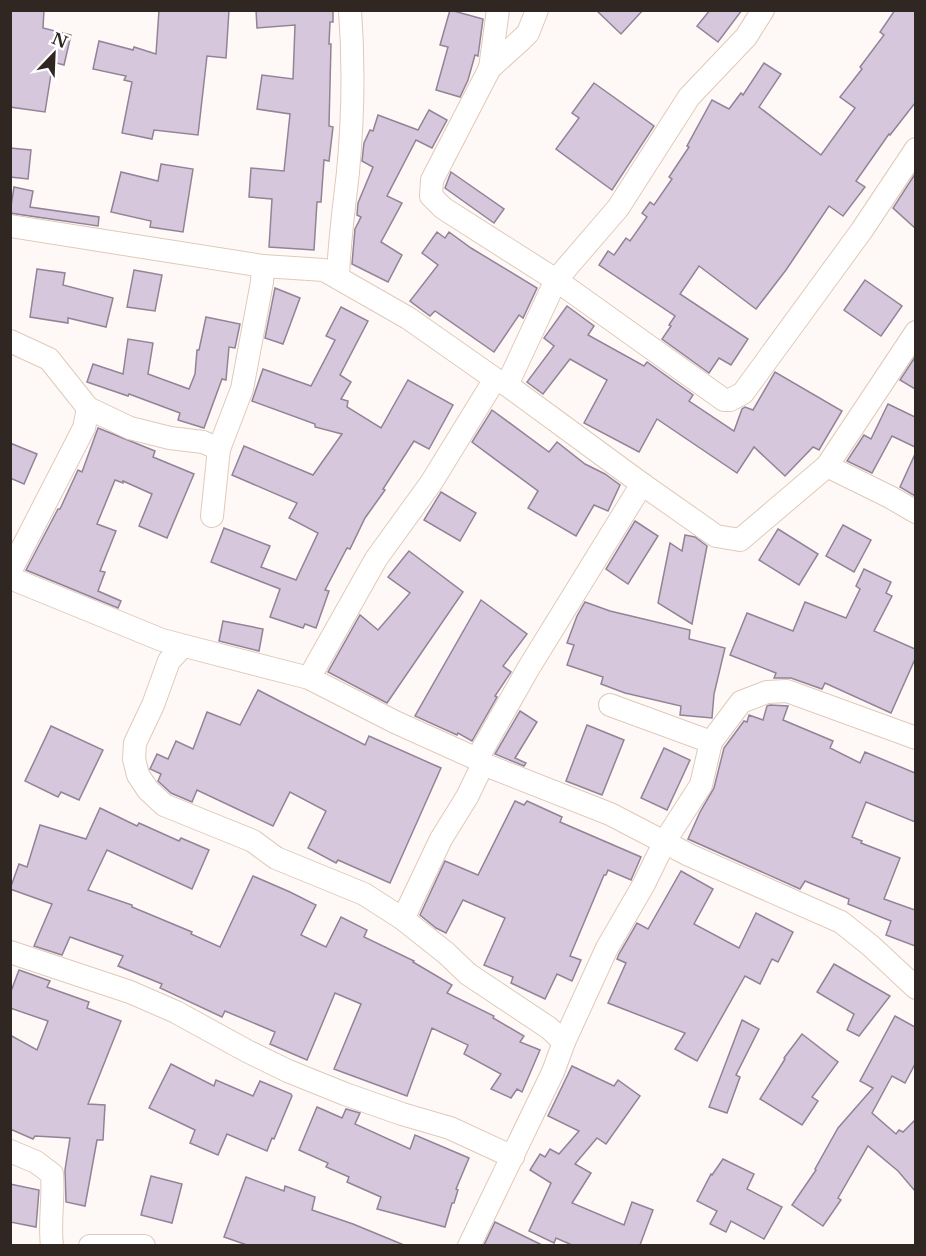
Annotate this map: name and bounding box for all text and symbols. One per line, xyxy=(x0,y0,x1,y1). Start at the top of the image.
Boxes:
north arrow xyxy=(24,24,84,84)
text: N xyxy=(49,28,71,52)

